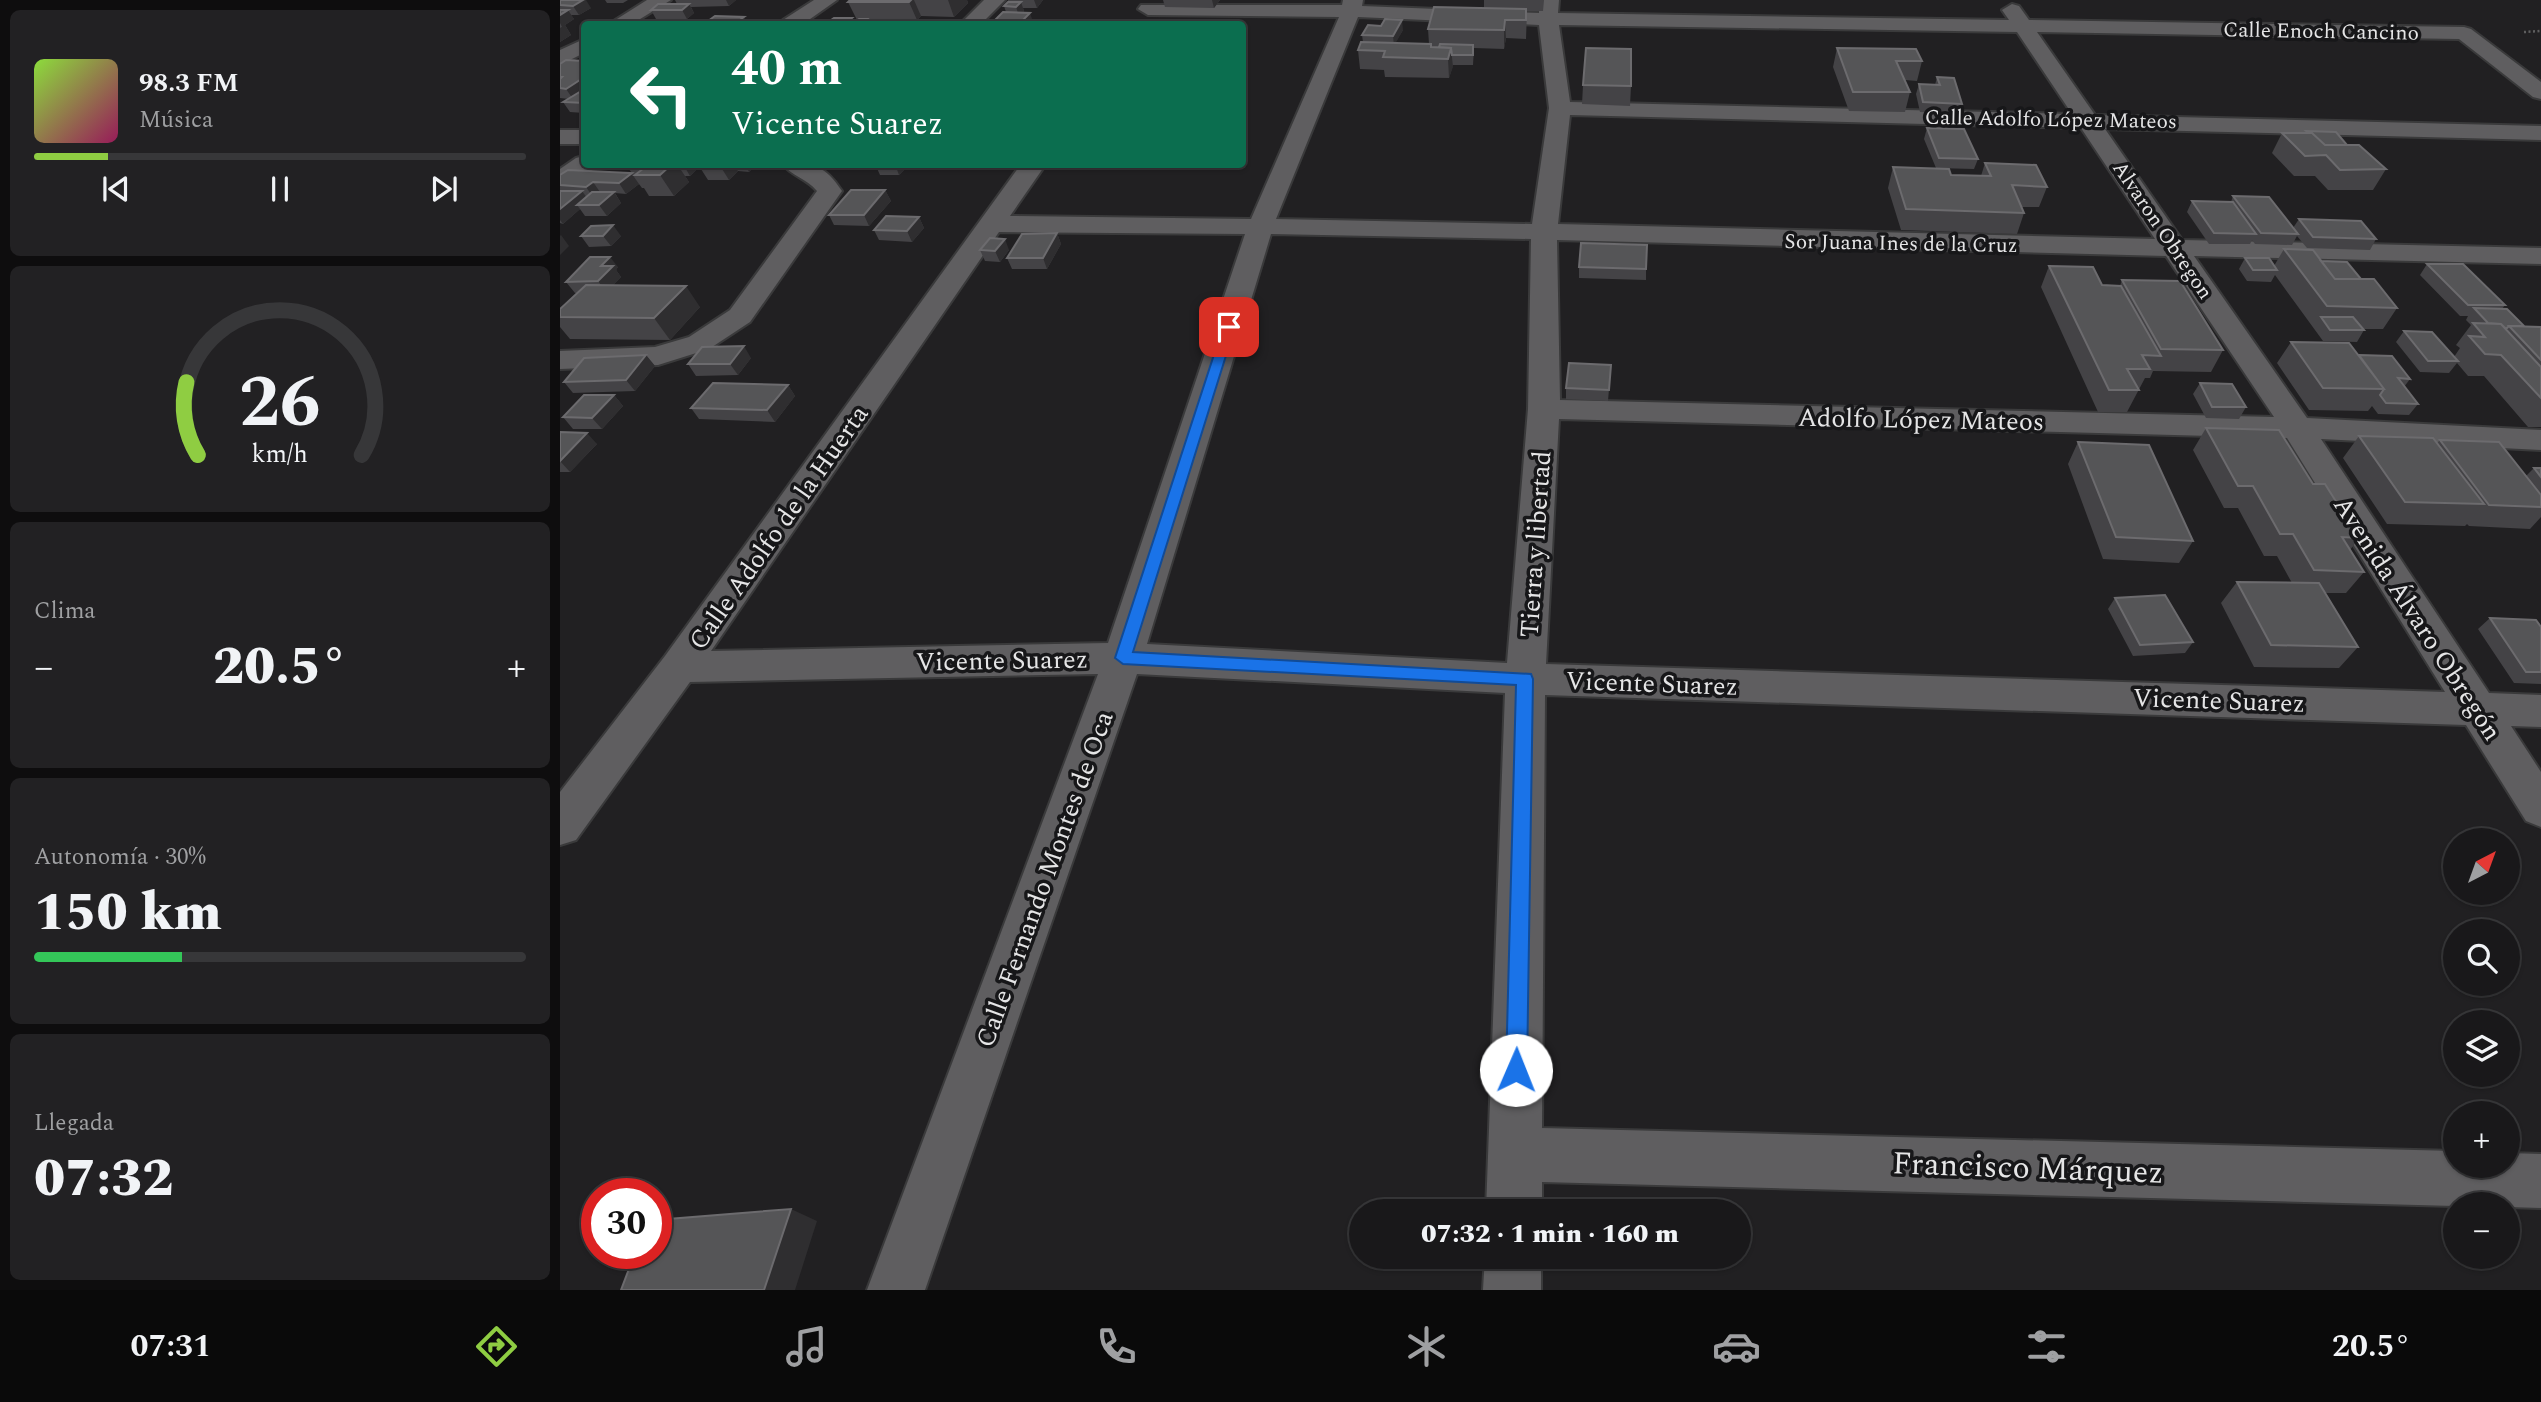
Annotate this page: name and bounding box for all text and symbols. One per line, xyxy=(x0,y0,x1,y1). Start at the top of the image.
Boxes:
street label: Calle Enoch Cancino xyxy=(2223,14,2419,50)
text: 40 m xyxy=(731,32,842,107)
icon: left xyxy=(616,49,707,140)
text: 98.3 FM xyxy=(139,63,239,103)
text: Vicente Suarez xyxy=(731,100,943,149)
street label: Calle Adolfo López Mateos xyxy=(1925,102,2177,138)
text: Música xyxy=(139,103,213,138)
street label: Alvaron Obregon xyxy=(2104,155,2221,306)
icon: previous xyxy=(97,170,135,208)
icon: pause xyxy=(261,170,299,208)
icon: next xyxy=(425,170,463,208)
street label: Sor Juana Ines de la Cruz xyxy=(1784,226,2018,262)
pin xyxy=(1199,297,1259,357)
icon: arrive xyxy=(1210,308,1248,346)
text: 26 xyxy=(239,348,321,459)
street label: Calle Adolfo de la Huerta xyxy=(679,397,879,658)
street label: Adolfo López Mateos xyxy=(1797,398,2044,442)
text: km/h xyxy=(252,436,308,474)
street label: Tierra y libertad xyxy=(1510,449,1562,639)
street label: Avenida Álvaro Obregón xyxy=(2323,488,2512,749)
text: Clima xyxy=(34,594,96,629)
text: 20.5° xyxy=(213,628,347,707)
text: − xyxy=(34,639,53,697)
text: + xyxy=(507,639,526,697)
street label: Vicente Suarez xyxy=(915,639,1089,683)
street label: Vicente Suarez xyxy=(1565,661,1739,707)
street label: Vicente Suarez xyxy=(2132,678,2306,724)
street label: Calle Fernando Montes de Oca xyxy=(965,705,1125,1053)
north arrow xyxy=(2443,828,2520,905)
map controls xyxy=(2443,828,2520,1269)
text: Autonomía · 30% xyxy=(34,840,206,875)
text: 150 km xyxy=(34,874,222,953)
button: search xyxy=(2443,919,2520,996)
button: layers xyxy=(2443,1010,2520,1087)
position arrow xyxy=(1479,1033,1553,1107)
button: + xyxy=(2443,1101,2520,1178)
text: Llegada xyxy=(34,1106,114,1141)
street label: Francisco Márquez xyxy=(1891,1139,2164,1198)
text: 07:32 xyxy=(34,1140,173,1219)
speed limit sign: 30 xyxy=(581,1178,672,1269)
button: − xyxy=(2443,1192,2520,1269)
text: 07:32 · 1 min · 160 m xyxy=(1421,1214,1679,1254)
text: 07:31 xyxy=(131,1322,211,1371)
icon: directions xyxy=(472,1322,521,1371)
icon: music xyxy=(782,1322,831,1371)
icon: phone xyxy=(1092,1322,1141,1371)
icon: climate xyxy=(1402,1322,1451,1371)
icon: car xyxy=(1712,1322,1761,1371)
icon: filters xyxy=(2022,1322,2071,1371)
text: 20.5° xyxy=(2332,1322,2410,1371)

